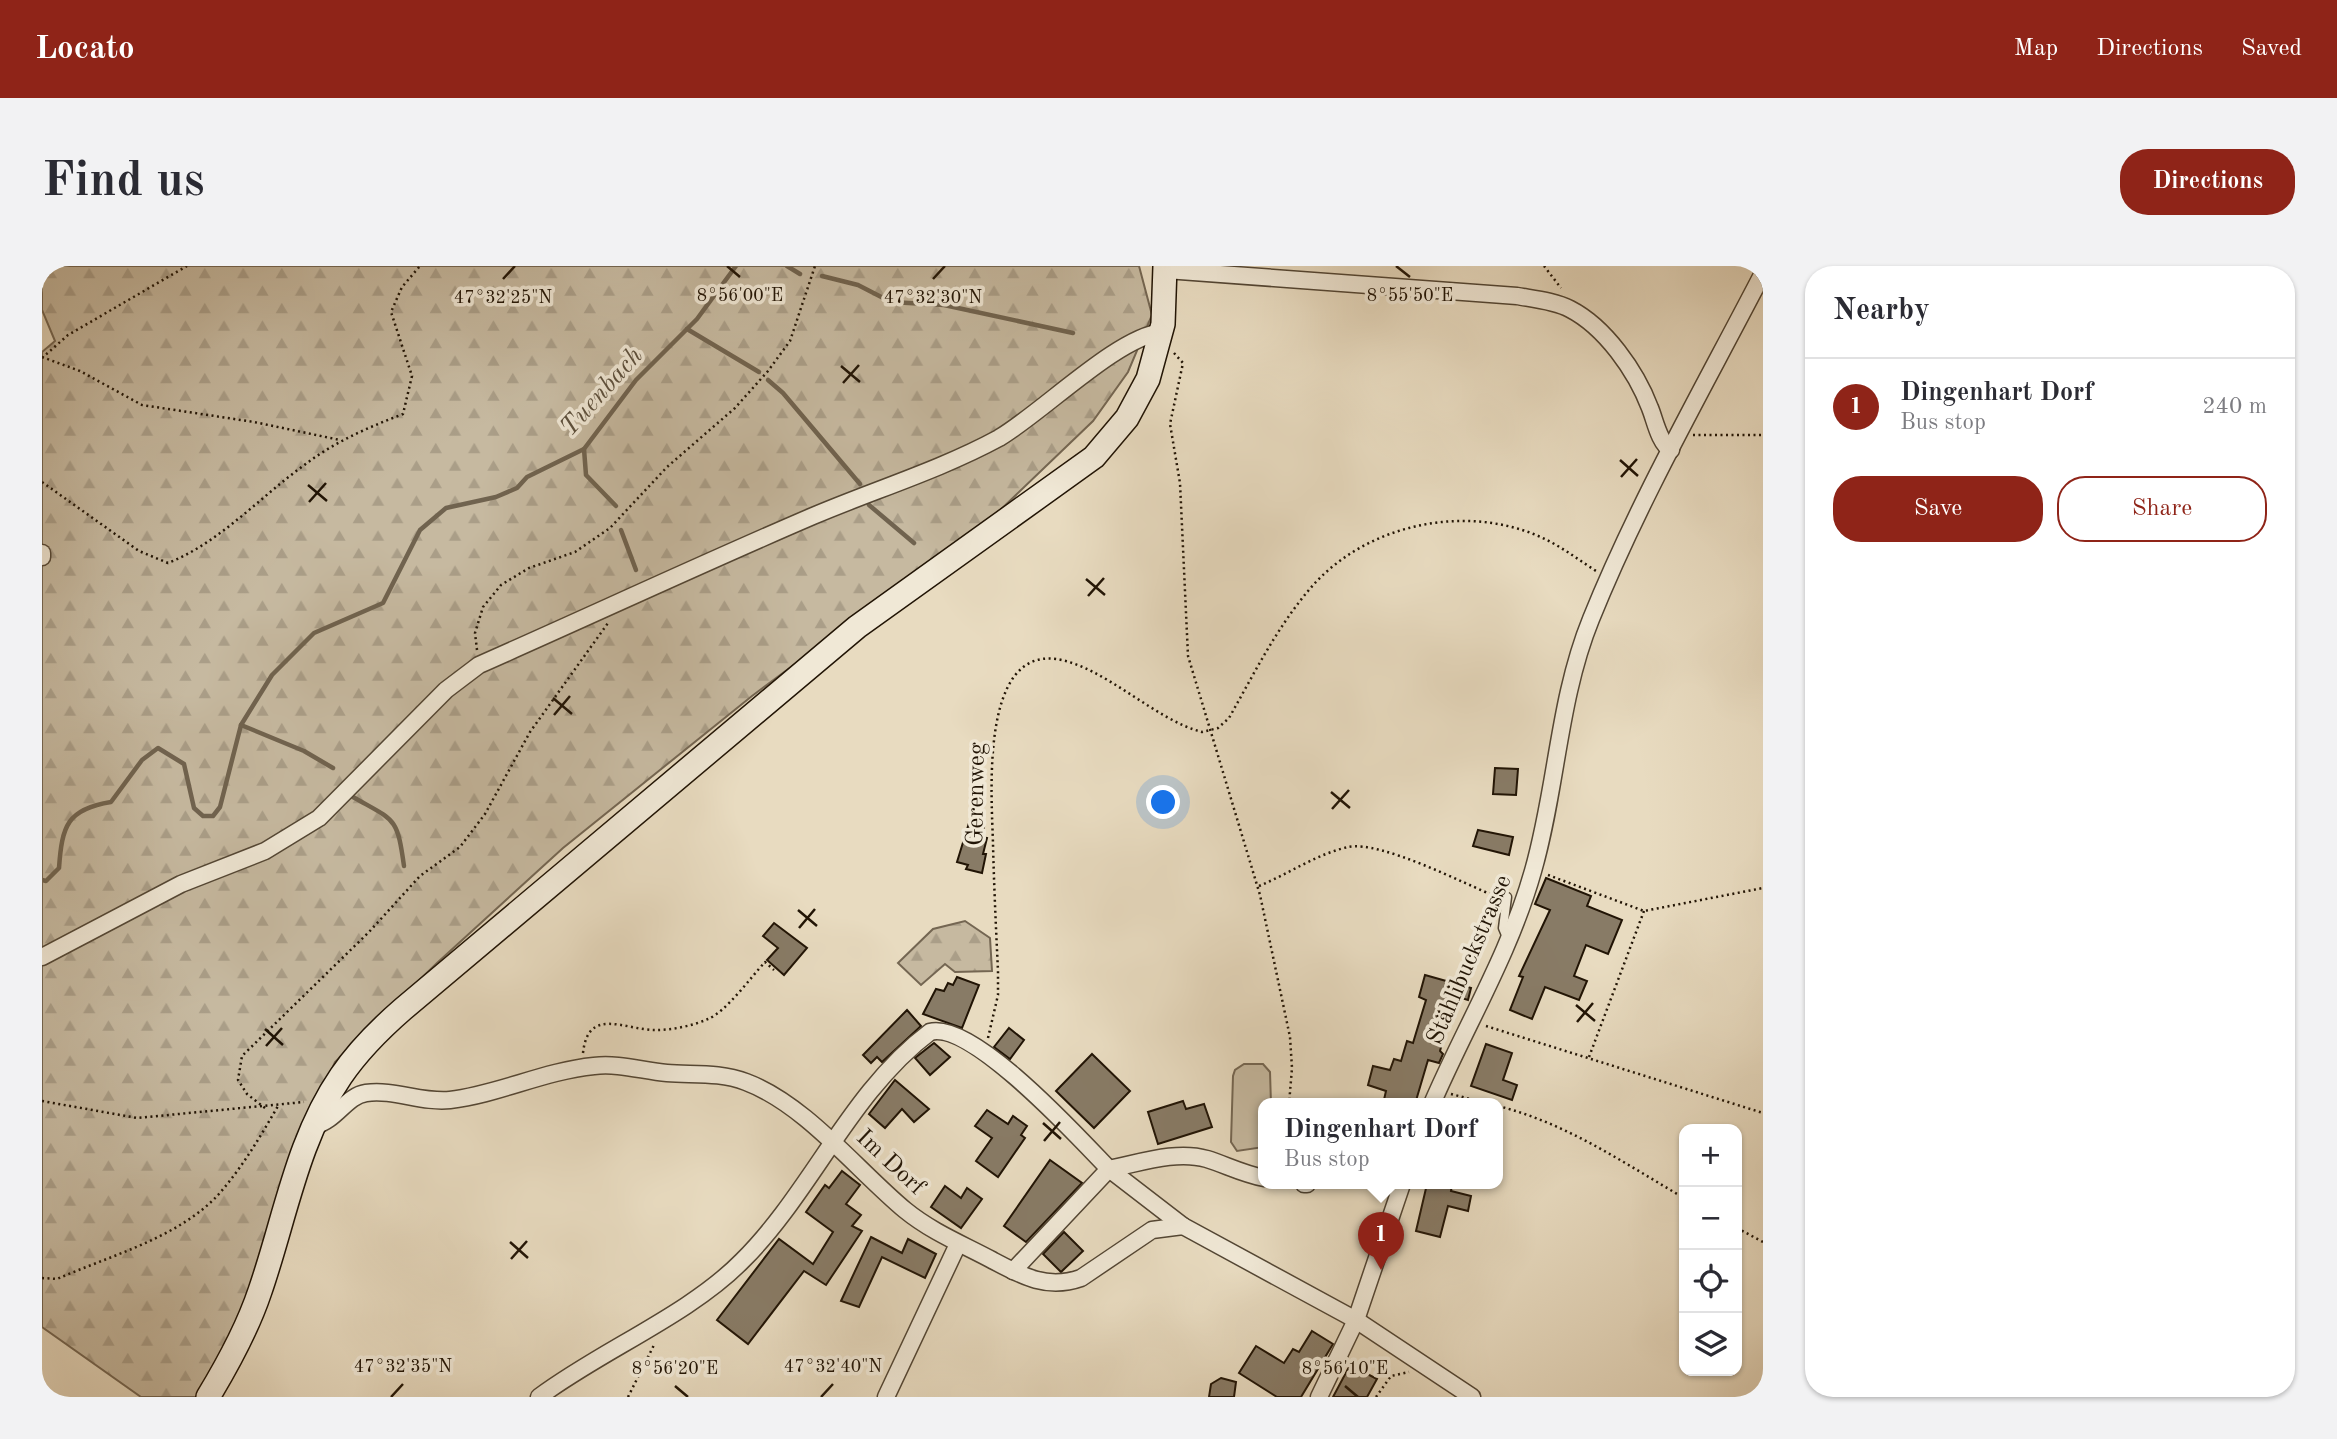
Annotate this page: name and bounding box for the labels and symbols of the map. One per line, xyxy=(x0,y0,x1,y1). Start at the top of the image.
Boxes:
text: 8°56'00"E xyxy=(697,287,783,305)
text: 8°55'50"E xyxy=(1367,287,1453,305)
text: 47°32'25"N xyxy=(454,289,552,307)
text: 47°32'30"N xyxy=(884,289,982,307)
water label: Tuenbach xyxy=(556,343,648,441)
street label: Gerenweg xyxy=(964,742,990,846)
your location xyxy=(1146,785,1180,819)
street label: Stählibuckstrasse xyxy=(1423,872,1517,1048)
street label: Im Dorf xyxy=(851,1126,930,1201)
pin: 1 xyxy=(1358,1212,1404,1270)
text: 47°32'35"N xyxy=(354,1358,452,1376)
text: 47°32'40"N xyxy=(784,1358,882,1376)
text: 8°56'20"E xyxy=(632,1360,718,1378)
text: 8°56'10"E xyxy=(1302,1360,1388,1378)

